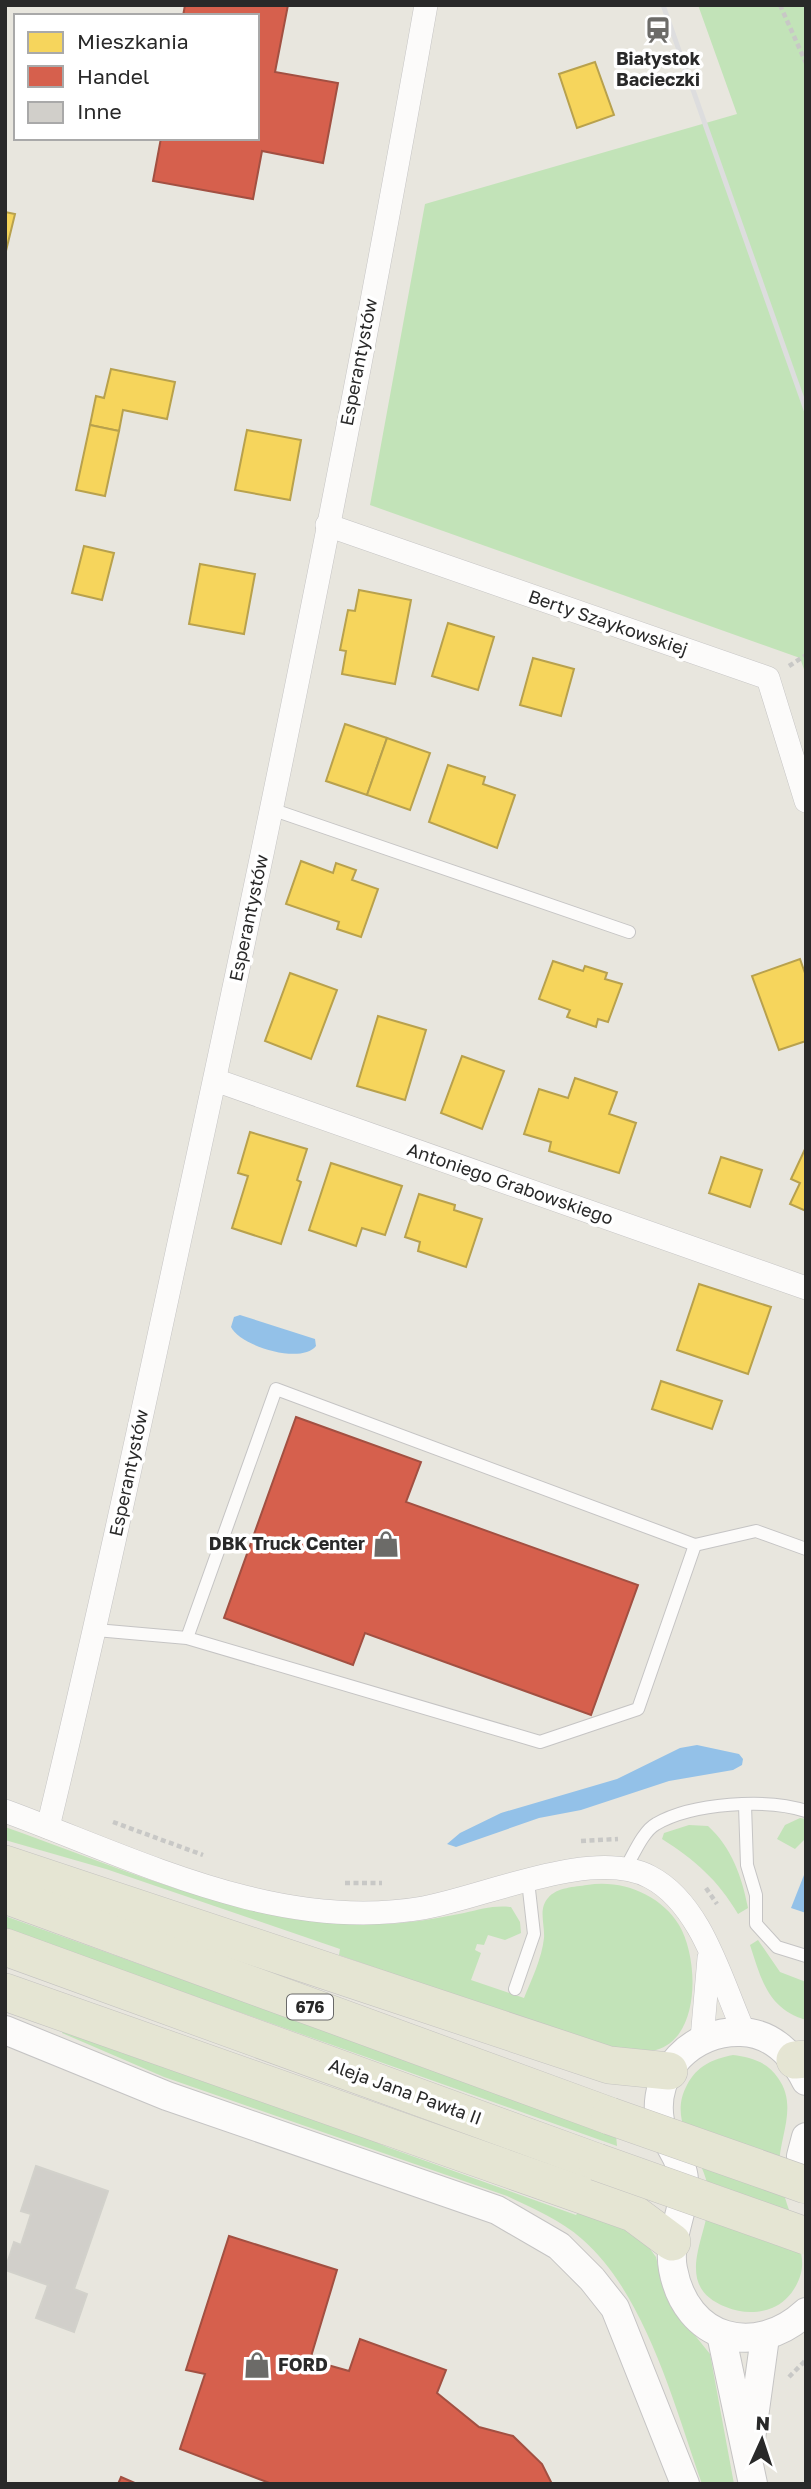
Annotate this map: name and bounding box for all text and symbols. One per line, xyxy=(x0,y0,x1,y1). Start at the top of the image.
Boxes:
legend xyxy=(14,14,259,140)
station icon: Białystok Bacieczki xyxy=(643,15,673,45)
text: Mieszkania xyxy=(77,28,189,54)
place label: Białystok Bacieczki xyxy=(616,47,701,90)
text: Handel xyxy=(77,63,150,89)
text: Inne xyxy=(77,98,122,124)
street label: Esperantystów xyxy=(335,296,381,427)
street label: Berty Szaykowskiej xyxy=(526,584,691,660)
street label: Esperantystów xyxy=(224,852,272,983)
street label: Antoniego Grabowskiego xyxy=(404,1137,616,1229)
street label: Esperantystów xyxy=(104,1407,152,1538)
shop icon: DBK Truck Center xyxy=(371,1529,401,1559)
place label: DBK Truck Center xyxy=(209,1532,365,1554)
road number: 676 xyxy=(287,1994,333,2020)
street label: Aleja Jana Pawła II xyxy=(326,2053,485,2129)
shop icon: FORD xyxy=(242,2350,272,2380)
place label: FORD xyxy=(278,2353,328,2375)
north arrow xyxy=(727,2405,797,2475)
text: N xyxy=(755,2411,771,2434)

